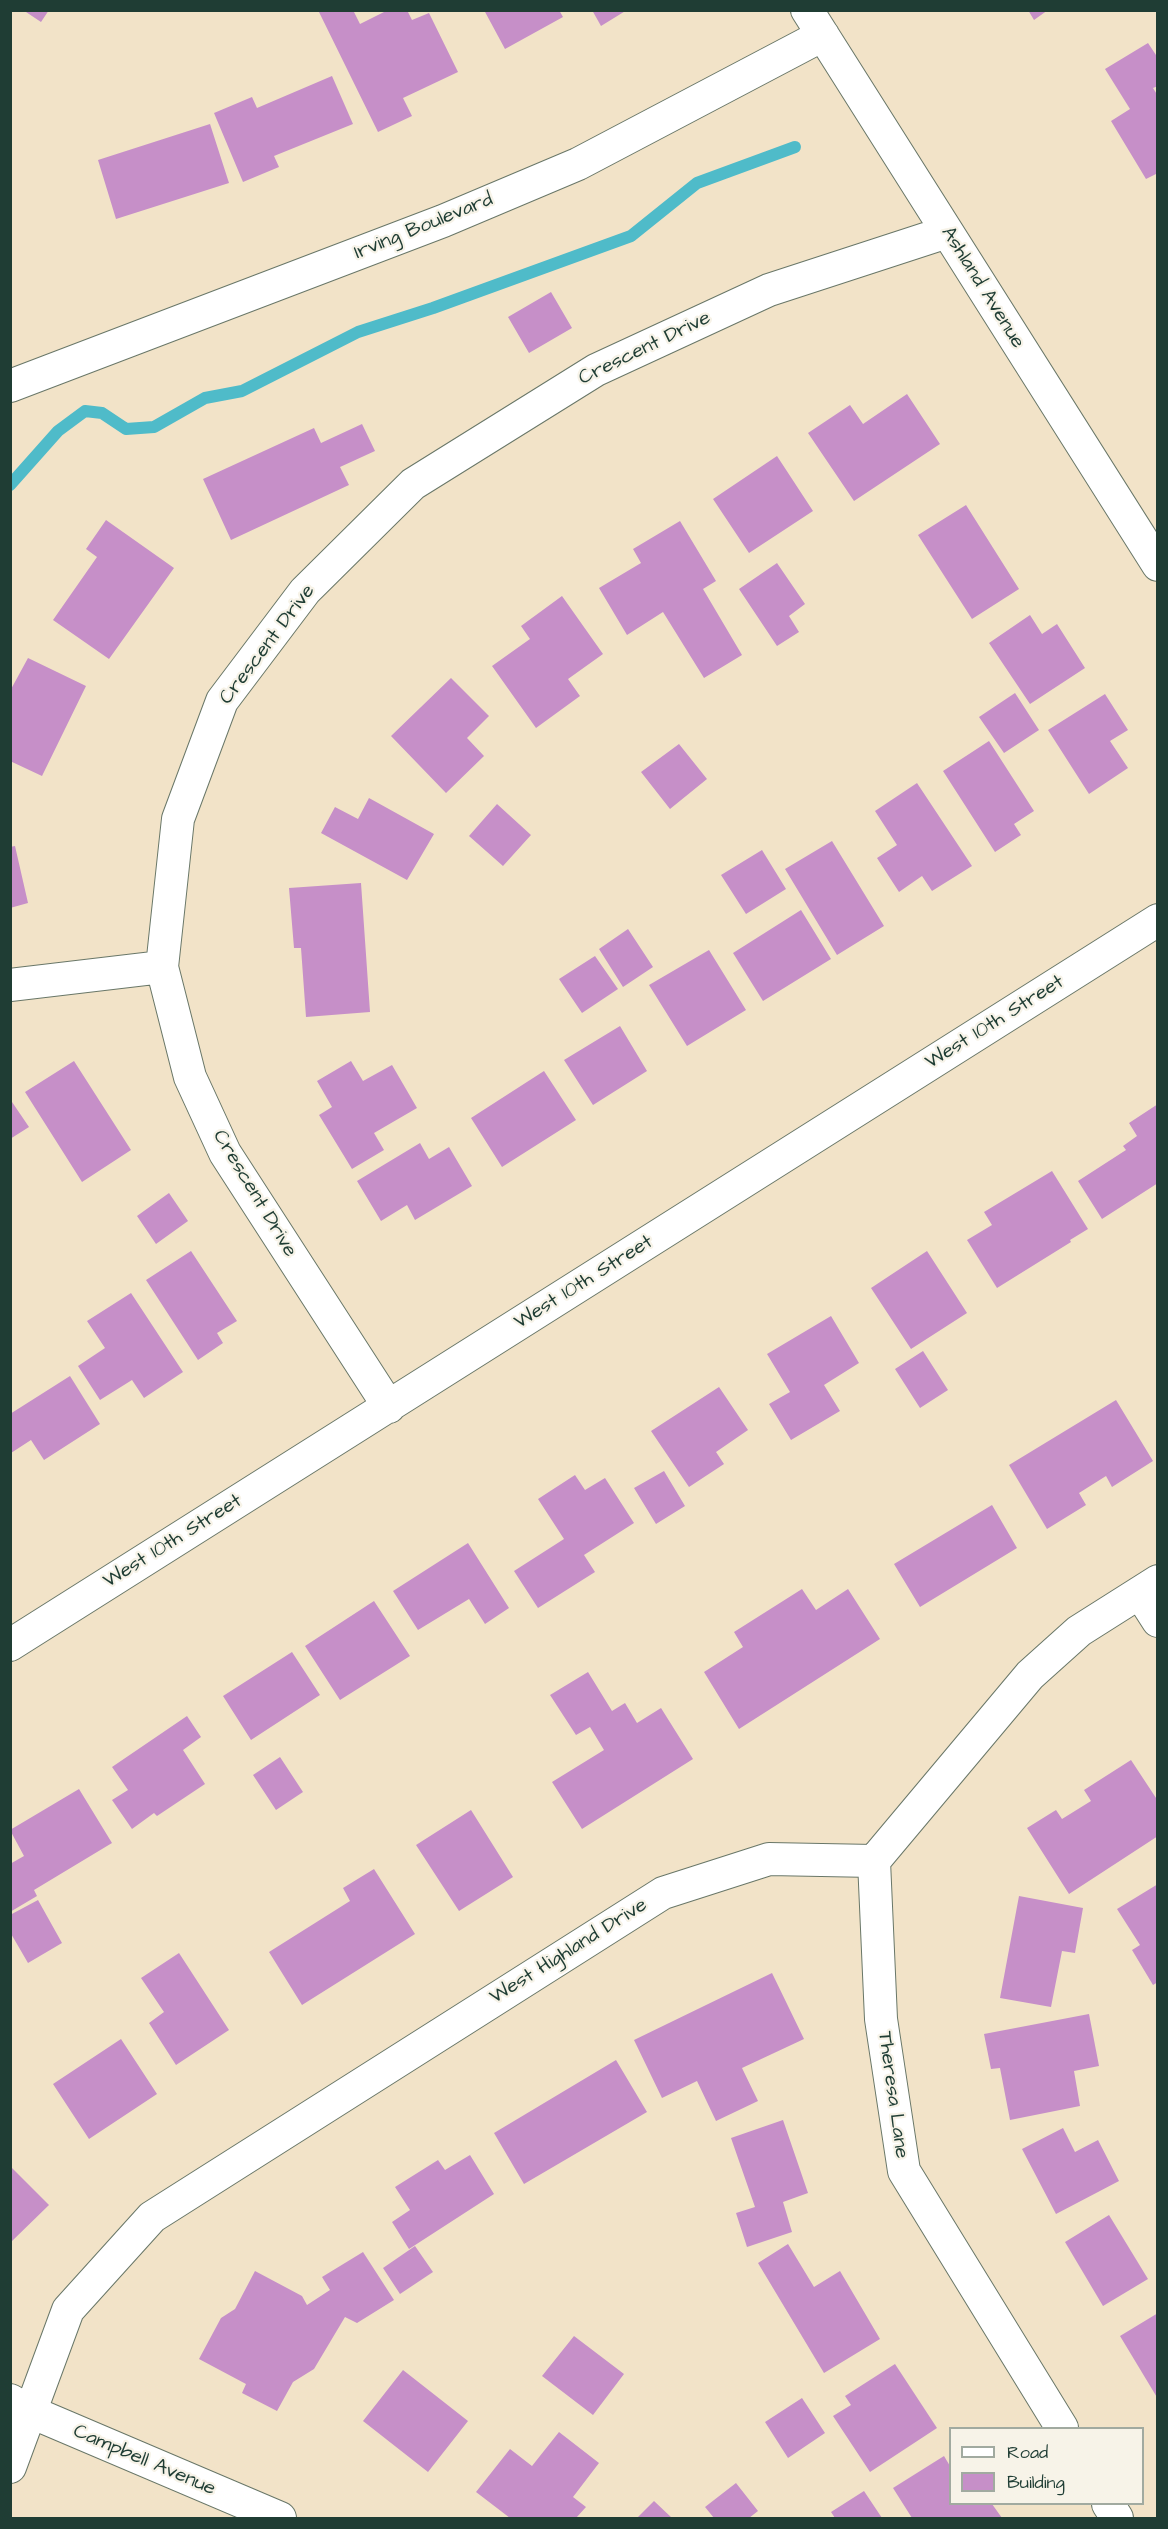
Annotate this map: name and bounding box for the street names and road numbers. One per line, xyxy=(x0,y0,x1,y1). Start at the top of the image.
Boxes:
street label: Irving Boulevard xyxy=(351,188,497,266)
street label: Ashland Avenue xyxy=(935,223,1029,353)
street label: Crescent Drive xyxy=(575,307,715,391)
street label: Crescent Drive xyxy=(215,580,321,710)
street label: West 10th Street xyxy=(921,971,1069,1075)
street label: Crescent Drive xyxy=(207,1126,301,1262)
street label: West 10th Street xyxy=(510,1231,658,1335)
street label: West 10th Street xyxy=(99,1490,247,1594)
street label: West Highland Drive xyxy=(486,1894,652,2010)
street label: Theresa Lane xyxy=(871,2030,913,2160)
street label: Campbell Avenue xyxy=(69,2420,219,2502)

